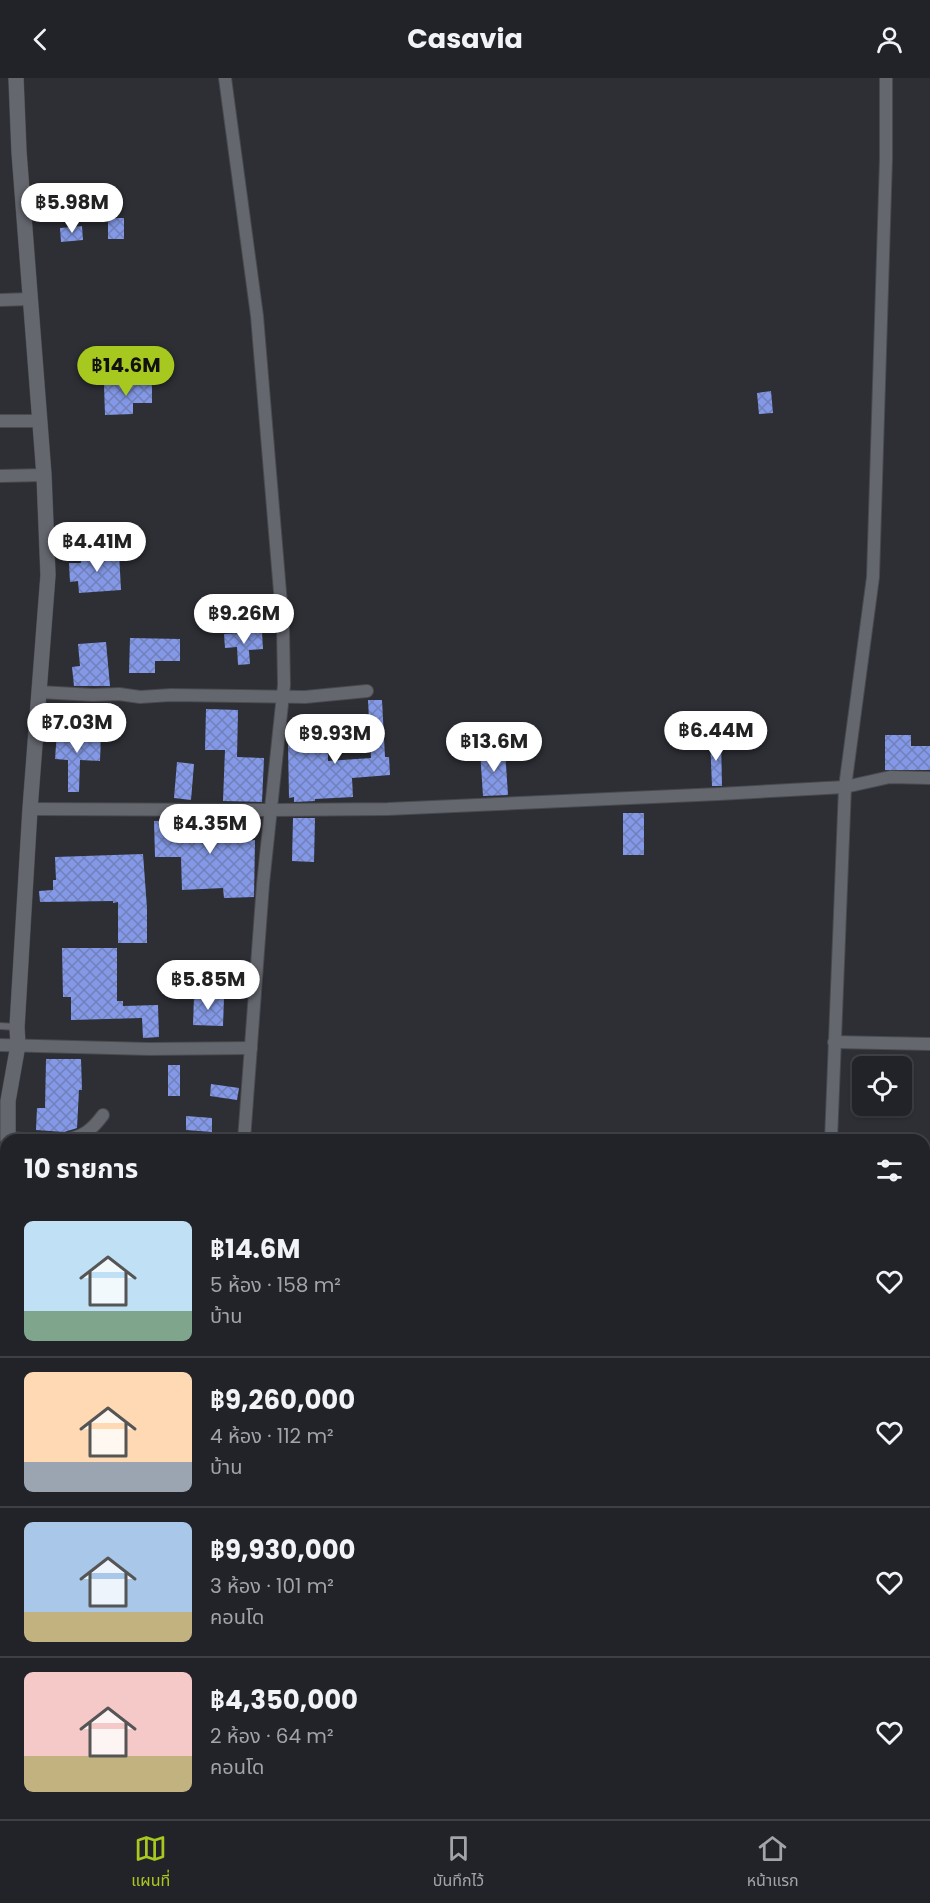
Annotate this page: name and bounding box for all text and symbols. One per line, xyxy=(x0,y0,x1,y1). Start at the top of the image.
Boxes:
text: Casavia xyxy=(407,20,523,57)
icon: back xyxy=(24,23,57,56)
icon: person xyxy=(873,23,906,56)
pin: ฿5.98M xyxy=(23,183,121,234)
text: ฿5.98M xyxy=(35,188,109,216)
pin: ฿14.6M xyxy=(77,346,175,397)
text: ฿14.6M xyxy=(91,351,161,379)
pin: ฿4.41M xyxy=(48,522,146,573)
text: ฿4.41M xyxy=(62,527,132,555)
pin: ฿9.26M xyxy=(195,594,293,645)
text: ฿9.26M xyxy=(208,599,280,627)
pin: ฿7.03M xyxy=(28,703,126,754)
text: ฿7.03M xyxy=(41,708,113,736)
pin: ฿6.44M xyxy=(667,711,765,762)
pin: ฿9.93M xyxy=(286,714,384,765)
text: ฿6.44M xyxy=(678,716,754,744)
text: ฿9.93M xyxy=(299,719,371,747)
pin: ฿13.6M xyxy=(445,722,543,773)
text: ฿13.6M xyxy=(460,727,528,755)
pin: ฿4.35M xyxy=(161,804,259,855)
text: ฿4.35M xyxy=(173,809,247,837)
pin: ฿5.85M xyxy=(159,960,257,1011)
text: ฿5.85M xyxy=(171,965,245,993)
map controls xyxy=(852,1056,912,1116)
button: locate xyxy=(852,1056,912,1116)
text: 10 รายการ xyxy=(24,1151,138,1187)
icon: filters xyxy=(873,1154,906,1187)
text: ฿14.6M xyxy=(210,1231,300,1267)
icon: home xyxy=(72,1245,144,1317)
icon: heart xyxy=(873,1265,906,1298)
text: 5 ห้อง · 158 m² xyxy=(210,1271,341,1299)
text: บ้าน xyxy=(210,1302,242,1330)
text: ฿9,260,000 xyxy=(210,1382,355,1418)
icon: home xyxy=(72,1396,144,1468)
icon: heart xyxy=(873,1416,906,1449)
text: 4 ห้อง · 112 m² xyxy=(210,1422,334,1450)
text: บ้าน xyxy=(210,1453,242,1481)
text: ฿9,930,000 xyxy=(210,1532,356,1568)
icon: home xyxy=(72,1546,144,1618)
icon: heart xyxy=(873,1566,906,1599)
text: 3 ห้อง · 101 m² xyxy=(210,1572,334,1600)
text: คอนโด xyxy=(210,1603,264,1631)
text: ฿4,350,000 xyxy=(210,1682,358,1718)
icon: home xyxy=(72,1696,144,1768)
icon: heart xyxy=(873,1716,906,1749)
text: 2 ห้อง · 64 m² xyxy=(210,1722,334,1750)
text: คอนโด xyxy=(210,1753,264,1781)
tab: แผนที่ xyxy=(131,1832,170,1893)
tab: บันทึกไว้ xyxy=(433,1832,484,1893)
tab: หน้าแรก xyxy=(747,1832,799,1893)

